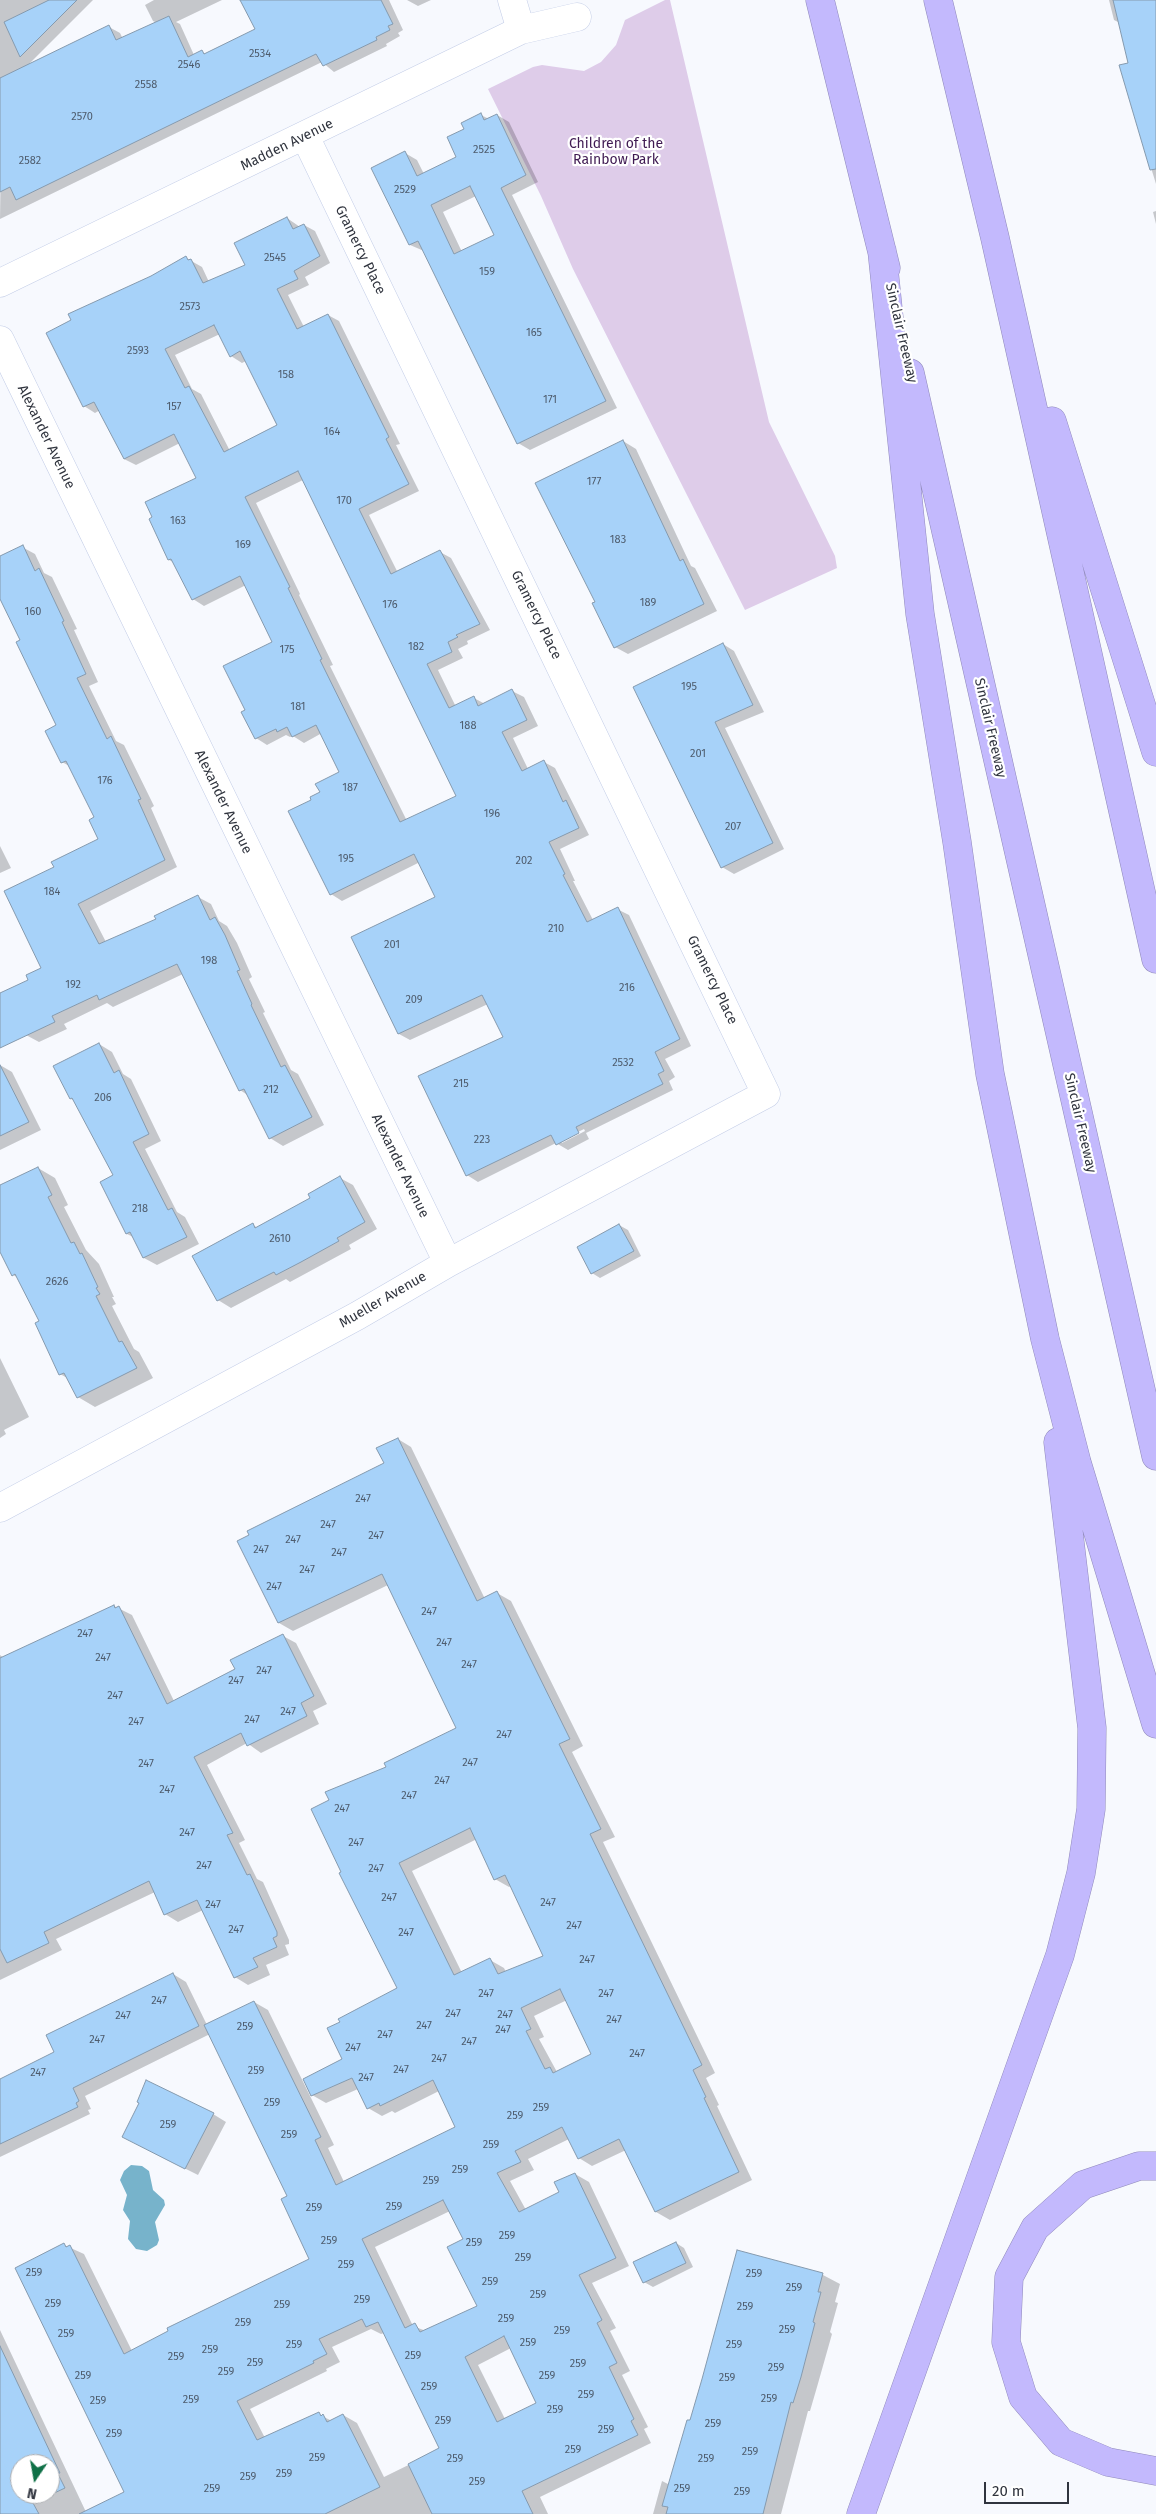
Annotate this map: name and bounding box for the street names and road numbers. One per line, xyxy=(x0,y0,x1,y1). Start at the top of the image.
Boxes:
street label: Madden Avenue xyxy=(238,115,336,175)
street label: Gramercy Place xyxy=(331,203,389,297)
street label: Sinclair Freeway xyxy=(881,281,921,385)
street label: Alexander Avenue xyxy=(14,382,78,492)
street label: Gramercy Place xyxy=(507,568,565,662)
street label: Sinclair Freeway xyxy=(970,676,1010,780)
street label: Alexander Avenue xyxy=(191,747,255,857)
street label: Gramercy Place xyxy=(683,933,741,1027)
street label: Sinclair Freeway xyxy=(1060,1071,1100,1175)
street label: Alexander Avenue xyxy=(368,1111,432,1221)
street label: Mueller Avenue xyxy=(336,1268,430,1332)

